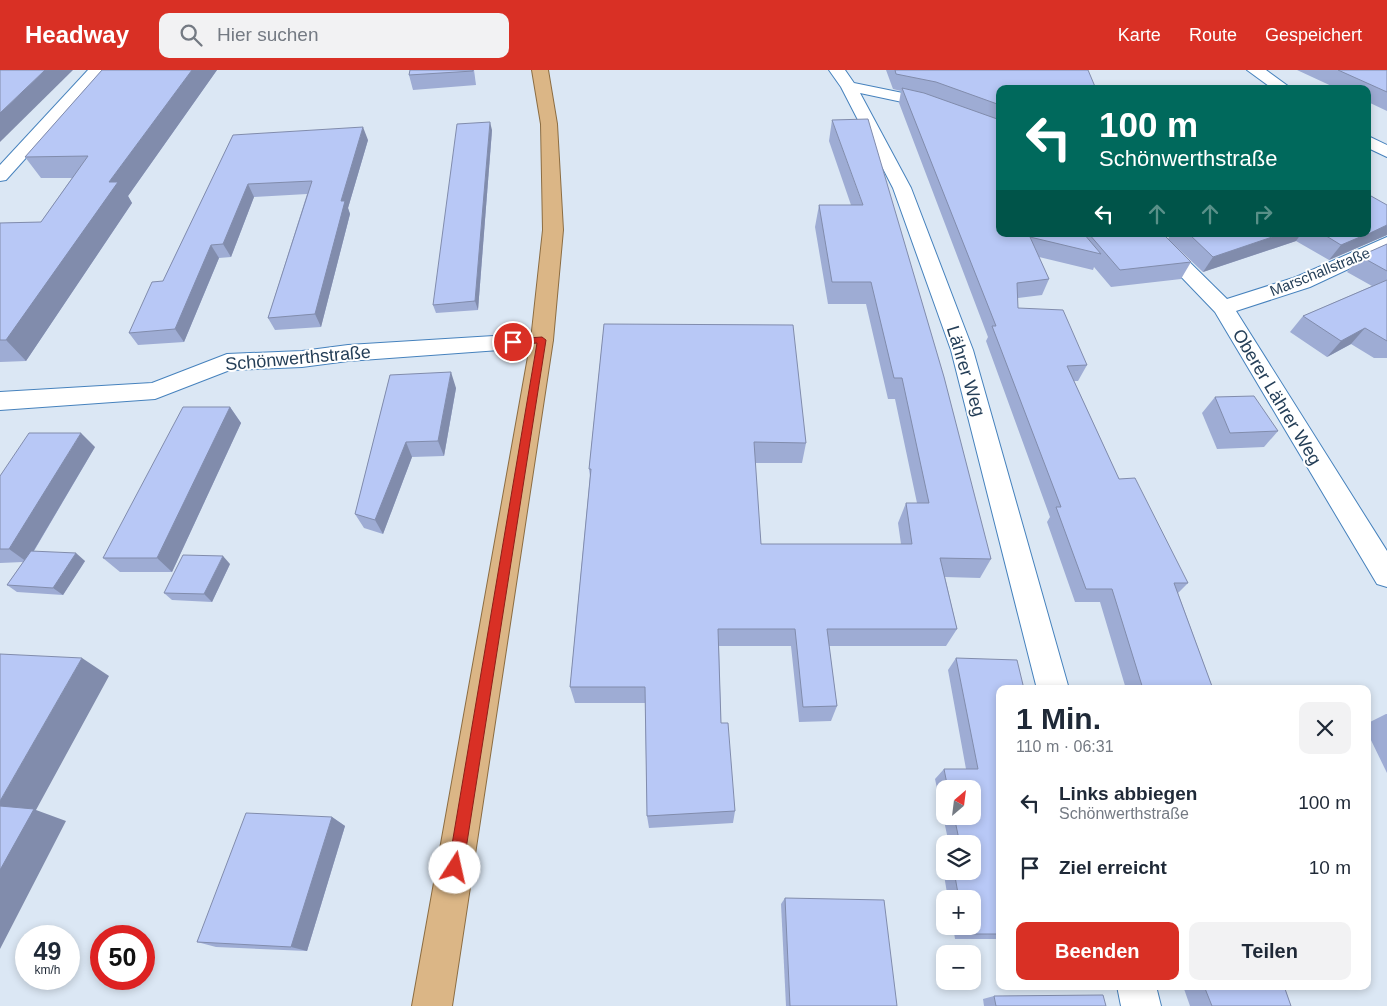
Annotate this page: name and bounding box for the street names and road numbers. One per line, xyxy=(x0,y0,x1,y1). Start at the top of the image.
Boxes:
street label: Marschallstraße xyxy=(1267,244,1372,299)
street label: Lährer Weg xyxy=(943,323,989,419)
street label: Oberer Lährer Weg xyxy=(1229,326,1325,468)
street label: Schönwerthstraße xyxy=(224,342,372,374)

